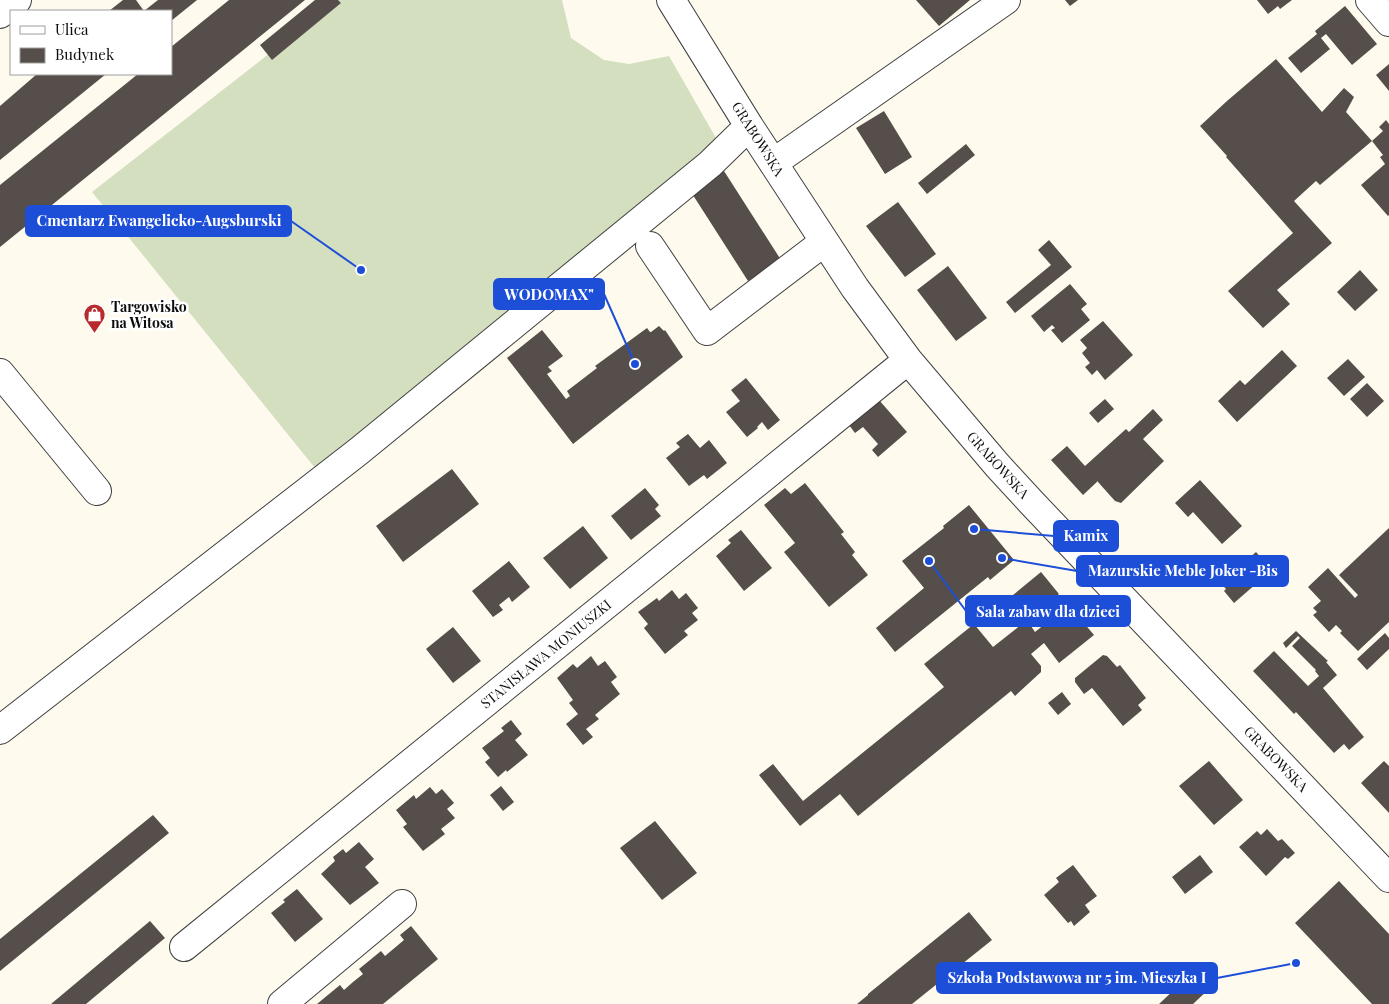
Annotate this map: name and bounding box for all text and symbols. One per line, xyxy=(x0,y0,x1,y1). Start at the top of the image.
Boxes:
legend xyxy=(10,10,172,75)
text: Ulica xyxy=(55,19,89,39)
text: Budynek xyxy=(55,44,115,64)
street label: GRABOWSKA xyxy=(728,98,789,180)
callout: Cmentarz Ewangelicko-Augsburski xyxy=(26,206,291,236)
text: Cmentarz Ewangelicko-Augsburski xyxy=(37,210,282,230)
callout: WODOMAX" xyxy=(494,279,604,309)
text: WODOMAX" xyxy=(503,284,594,304)
place label: Targowisko na Witosa xyxy=(111,297,187,332)
shop icon: Targowisko na Witosa xyxy=(83,303,107,334)
street label: GRABOWSKA xyxy=(963,427,1034,503)
callout: Kamix xyxy=(1054,521,1118,551)
text: Kamix xyxy=(1064,525,1109,545)
callout: Mazurskie Meble Joker -Bis xyxy=(1077,556,1288,586)
text: Mazurskie Meble Joker -Bis xyxy=(1088,560,1278,580)
street label: STANISŁAWA MONIUSZKI xyxy=(476,595,615,712)
callout: Sala zabaw dla dzieci xyxy=(966,596,1130,626)
text: Sala zabaw dla dzieci xyxy=(976,601,1120,621)
street label: GRABOWSKA xyxy=(1240,722,1313,796)
callout: Szkoła Podstawowa nr 5 im. Mieszka I xyxy=(937,963,1217,993)
text: Szkoła Podstawowa nr 5 im. Mieszka I xyxy=(948,967,1207,987)

